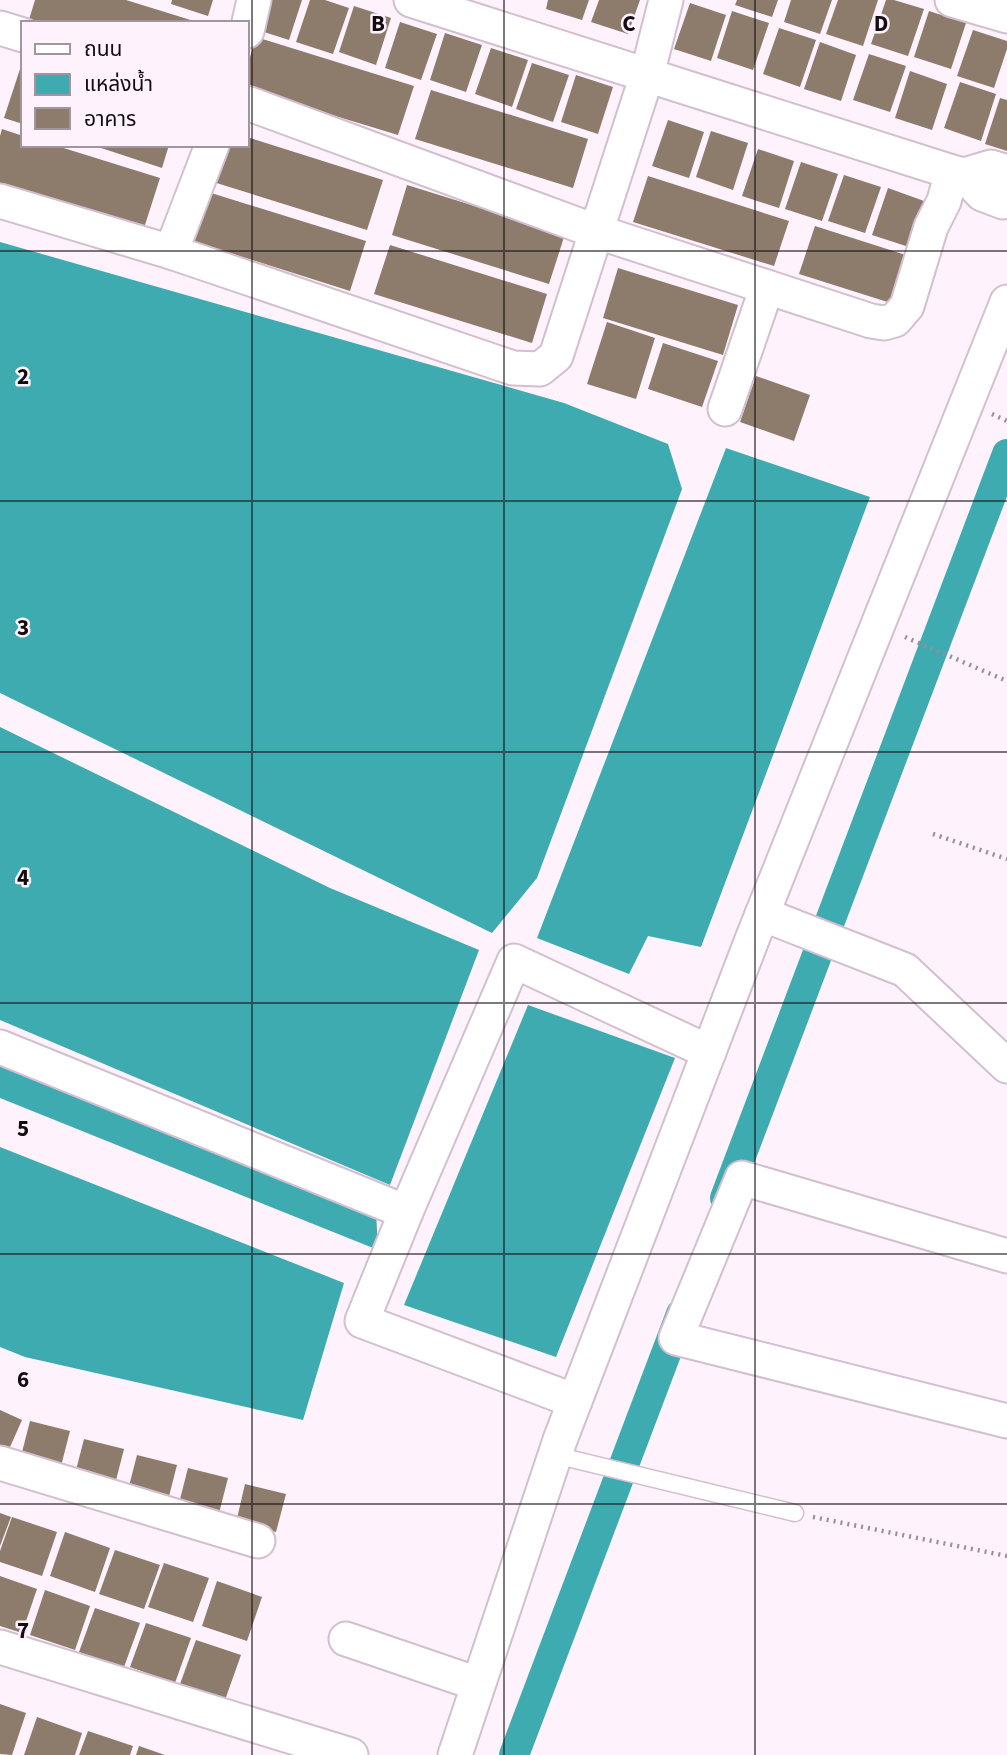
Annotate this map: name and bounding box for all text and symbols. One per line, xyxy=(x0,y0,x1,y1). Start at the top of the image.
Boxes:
text: B xyxy=(371,7,385,40)
text: C xyxy=(622,7,636,40)
text: D xyxy=(874,7,888,40)
legend xyxy=(21,21,248,147)
text: ถนน xyxy=(84,34,122,64)
text: แหล่งน้ำ xyxy=(84,69,153,99)
text: อาคาร xyxy=(84,104,136,134)
text: 2 xyxy=(17,360,29,393)
text: 3 xyxy=(17,611,29,644)
text: 4 xyxy=(17,861,29,894)
text: 5 xyxy=(17,1112,29,1145)
text: 6 xyxy=(17,1363,29,1396)
text: 7 xyxy=(17,1614,29,1647)

